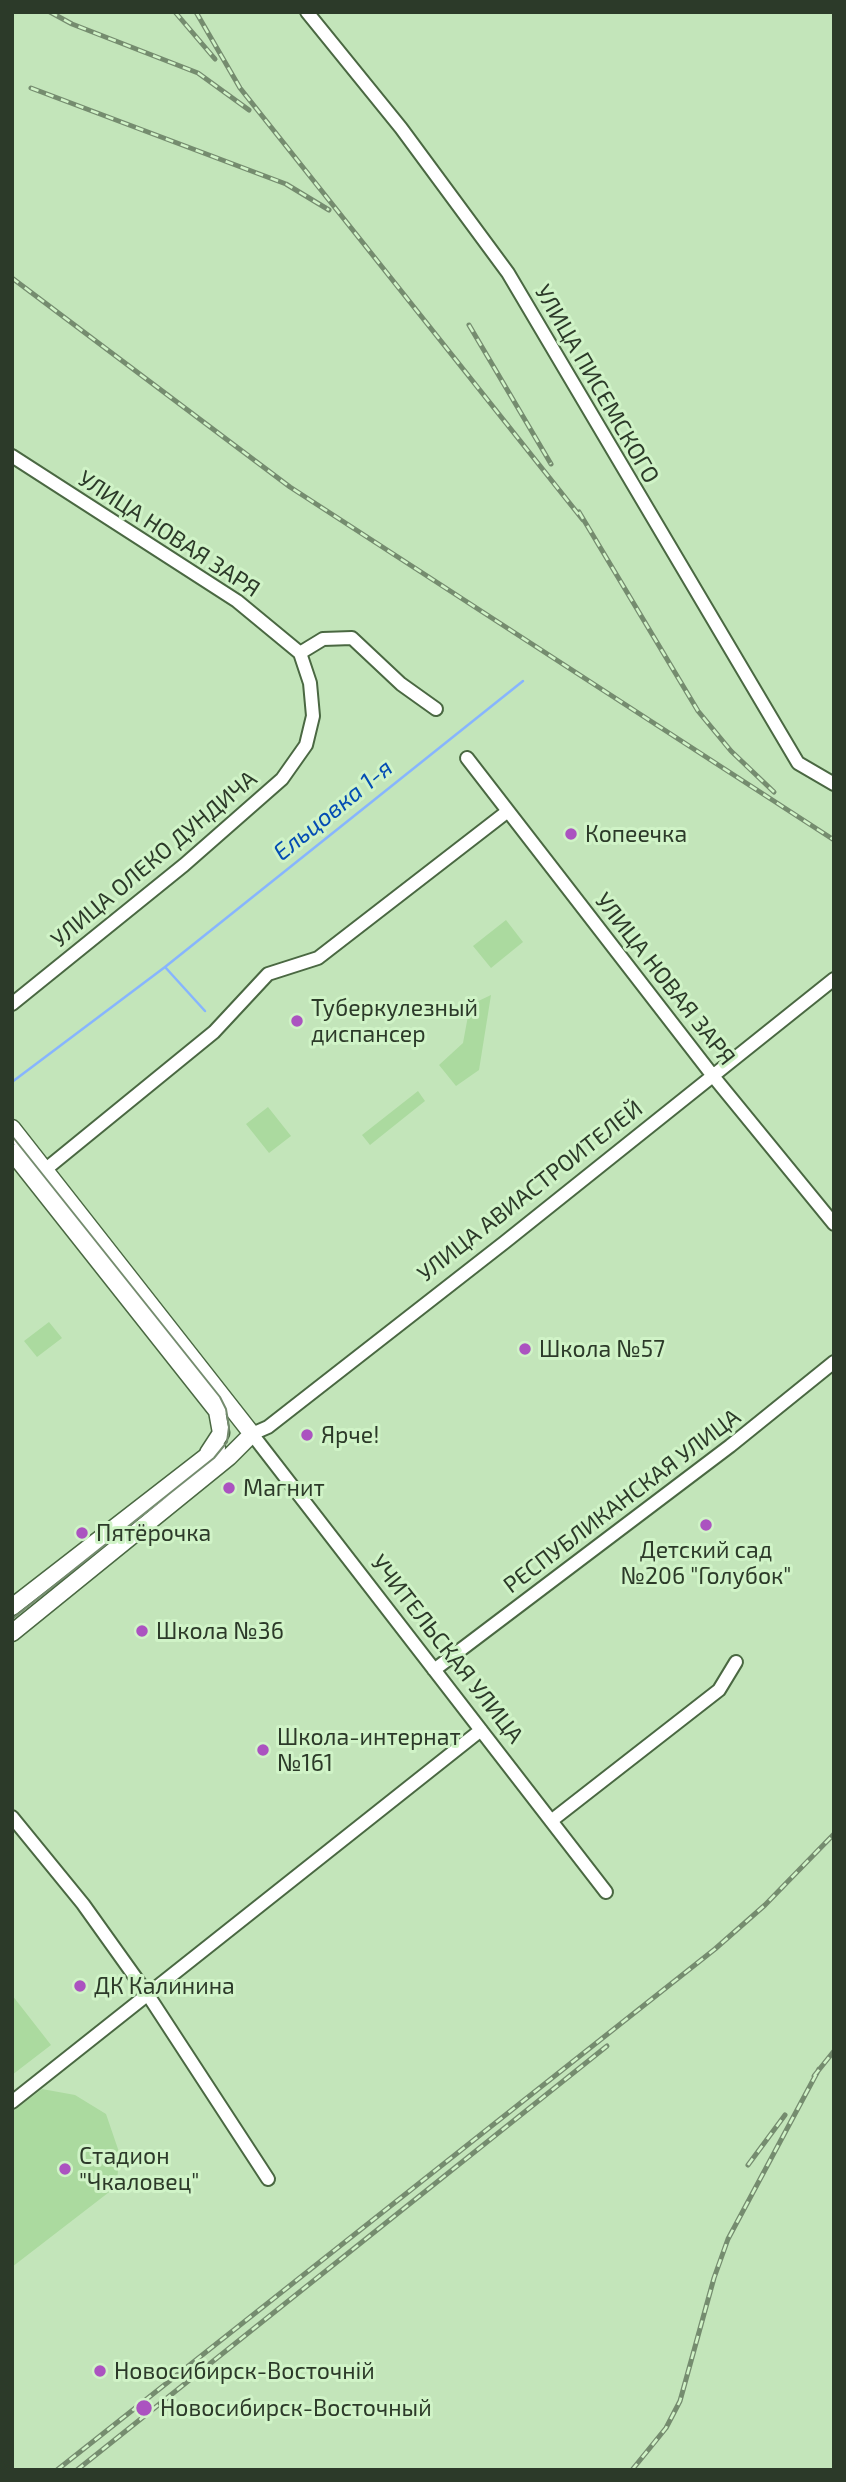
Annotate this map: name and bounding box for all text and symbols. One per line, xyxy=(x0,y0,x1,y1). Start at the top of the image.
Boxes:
street label: УЛИЦА ПИСЕМСКОГО xyxy=(529,280,665,488)
street label: УЛИЦА НОВАЯ ЗАРЯ xyxy=(73,465,265,603)
water label: Ельцовка 1-я xyxy=(268,753,398,867)
street label: УЛИЦА ОЛЕКО ДУНДИЧА xyxy=(46,765,262,953)
place label: Копеечка xyxy=(585,820,687,848)
marker: Копеечка xyxy=(563,826,579,842)
street label: УЛИЦА НОВАЯ ЗАРЯ xyxy=(589,887,741,1071)
place label: Туберкулезный диспансер xyxy=(311,994,478,1048)
marker: Туберкулезный диспансер xyxy=(289,1013,305,1029)
street label: УЛИЦА АВИАСТРОИТЕЛЕЙ xyxy=(412,1095,648,1287)
place label: Школа №57 xyxy=(539,1335,665,1363)
marker: Школа №57 xyxy=(517,1341,533,1357)
street label: РЕСПУБЛИКАНСКАЯ УЛИЦА xyxy=(498,1403,746,1599)
place label: Ярче! xyxy=(321,1421,379,1449)
marker: Ярче! xyxy=(299,1427,315,1443)
place label: Магнит xyxy=(243,1474,325,1502)
marker: Магнит xyxy=(221,1480,237,1496)
marker: Детский сад №206 "Голубок" xyxy=(698,1517,714,1533)
place label: Пятёрочка xyxy=(96,1519,211,1547)
marker: Пятёрочка xyxy=(74,1525,90,1541)
place label: Детский сад №206 "Голубок" xyxy=(621,1536,791,1590)
street label: УЧИТЕЛЬСКАЯ УЛИЦА xyxy=(365,1549,529,1749)
place label: Школа №36 xyxy=(156,1617,284,1645)
marker: Школа №36 xyxy=(134,1623,150,1639)
place label: Школа-интернат №161 xyxy=(277,1723,461,1777)
marker: Школа-интернат №161 xyxy=(255,1742,271,1758)
place label: ДК Калинина xyxy=(94,1972,235,2000)
marker: ДК Калинина xyxy=(72,1978,88,1994)
place label: Стадион "Чкаловец" xyxy=(79,2142,199,2196)
marker: Стадион "Чкаловец" xyxy=(57,2161,73,2177)
place label: Новосибирск-Восточній xyxy=(114,2357,375,2385)
marker: Новосибирск-Восточній xyxy=(92,2363,108,2379)
place label: Новосибирск-Восточный xyxy=(160,2394,432,2422)
marker: Новосибирск-Восточный xyxy=(134,2398,154,2418)

